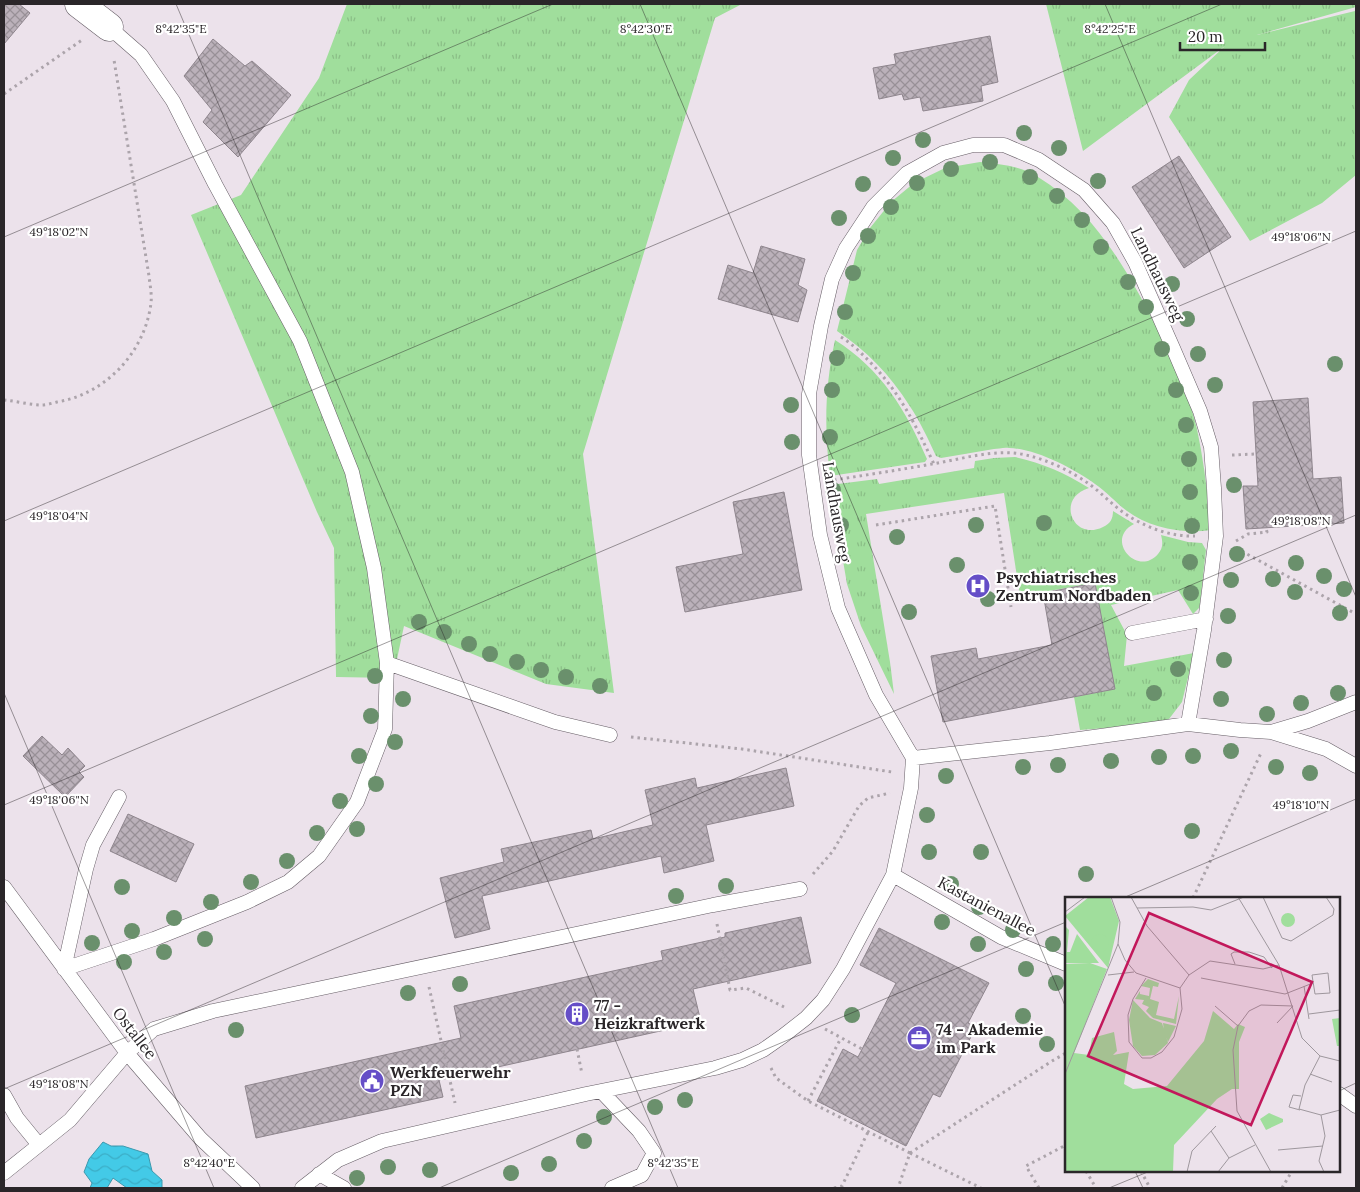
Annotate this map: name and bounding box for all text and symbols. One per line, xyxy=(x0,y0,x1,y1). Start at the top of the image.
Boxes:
scale bar xyxy=(1180,20,1265,52)
text: 8°42'35"E xyxy=(155,21,207,36)
text: 8°42'30"E xyxy=(620,21,672,36)
text: 8°42'25"E xyxy=(1084,21,1136,36)
text: 20 m xyxy=(1188,27,1223,46)
text: 49°18'02"N xyxy=(29,224,89,239)
street label: Landhausweg xyxy=(1127,224,1190,325)
text: 49°18'06"N xyxy=(1271,229,1331,244)
street label: Landhausweg xyxy=(818,460,856,565)
text: 49°18'04"N xyxy=(29,508,89,523)
text: 49°18'08"N xyxy=(1271,513,1331,528)
place label: Psychiatrisches Zentrum Nordbaden xyxy=(996,567,1151,605)
hospital icon: Psychiatrisches Zentrum Nordbaden xyxy=(965,573,991,599)
text: 49°18'06"N xyxy=(29,792,89,807)
text: 49°18'10"N xyxy=(1272,797,1330,812)
street label: Kastanienallee xyxy=(935,872,1040,940)
inset map xyxy=(1065,897,1340,1172)
place label: 77 - Heizkraftwerk xyxy=(594,995,706,1033)
building icon: 77 - Heizkraftwerk xyxy=(564,1001,590,1027)
street label: Ostallee xyxy=(108,1003,162,1063)
place label: 74 - Akademie im Park xyxy=(936,1019,1044,1057)
office icon: 74 - Akademie im Park xyxy=(906,1025,932,1051)
place label: Werkfeuerwehr PZN xyxy=(390,1062,511,1100)
public building icon: Werkfeuerwehr PZN xyxy=(359,1068,385,1094)
text: 49°18'08"N xyxy=(29,1076,89,1091)
text: 8°42'40"E xyxy=(183,1155,235,1170)
text: 8°42'35"E xyxy=(647,1155,699,1170)

